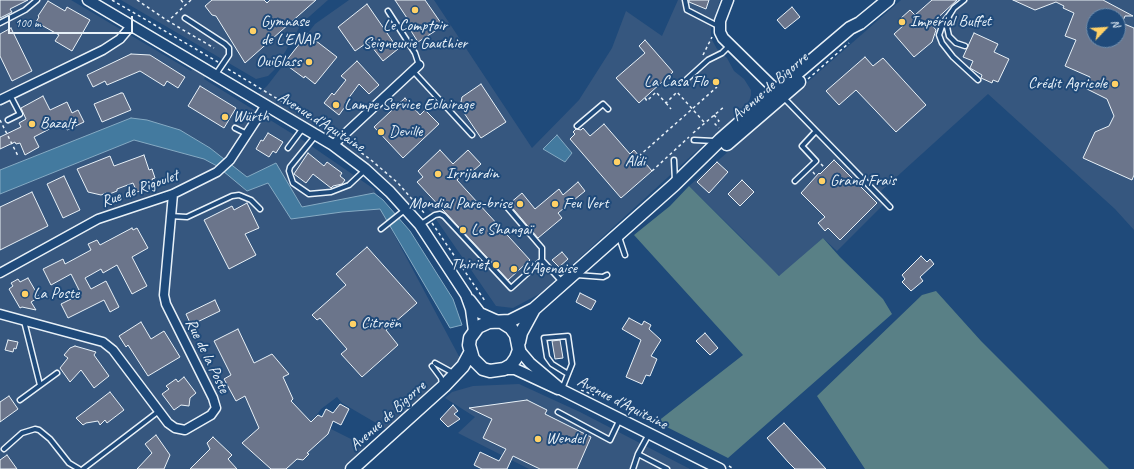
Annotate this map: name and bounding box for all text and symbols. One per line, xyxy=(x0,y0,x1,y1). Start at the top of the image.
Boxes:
marker: Le Comptoir Seigneurie Gauthier xyxy=(410,5,420,15)
scale bar xyxy=(10,8,135,34)
north arrow xyxy=(1086,8,1126,48)
place label: Gymnase de L'ENAP xyxy=(261,12,319,50)
place label: Impérial Buffet xyxy=(910,12,991,32)
text: 100 m xyxy=(15,15,41,31)
place label: Le Comptoir Seigneurie Gauthier xyxy=(363,16,467,54)
marker: Impérial Buffet xyxy=(897,17,907,27)
text: N xyxy=(1108,17,1124,29)
marker: Gymnase de L'ENAP xyxy=(248,26,258,36)
street label: Avenue de Bigorre xyxy=(728,48,812,126)
place label: OuiGlass xyxy=(256,52,301,72)
marker: OuiGlass xyxy=(304,57,314,67)
place label: La Casa Flo xyxy=(644,72,708,92)
place label: Crédit Agricole xyxy=(1028,74,1107,94)
marker: La Casa Flo xyxy=(711,77,721,87)
marker: Crédit Agricole xyxy=(1110,79,1120,89)
street label: Avenue d'Aquitaine xyxy=(274,88,368,156)
place label: Lampe Service Eclairage xyxy=(344,95,474,115)
marker: Lampe Service Eclairage xyxy=(331,100,341,110)
place label: Würth xyxy=(233,107,269,127)
marker: Würth xyxy=(220,112,230,122)
place label: Bazalt xyxy=(40,114,75,134)
marker: Bazalt xyxy=(27,119,37,129)
place label: Deville xyxy=(389,122,423,142)
marker: Deville xyxy=(376,127,386,137)
place label: Aldi xyxy=(625,152,645,172)
marker: Aldi xyxy=(612,157,622,167)
place label: Irrijardin xyxy=(446,164,499,184)
street label: Rue de Rigoulet xyxy=(99,166,181,212)
marker: Irrijardin xyxy=(433,169,443,179)
place label: Grand Frais xyxy=(830,171,896,191)
marker: Grand Frais xyxy=(817,176,827,186)
place label: Mondial Pare-brise xyxy=(409,194,512,214)
place label: Feu Vert xyxy=(563,194,609,214)
marker: Mondial Pare-brise xyxy=(515,199,525,209)
marker: Feu Vert xyxy=(550,199,560,209)
place label: Le Shangaï xyxy=(471,220,532,240)
marker: Le Shangaï xyxy=(458,225,468,235)
place label: Thiriet xyxy=(451,255,488,275)
place label: L'Agenaise xyxy=(522,259,577,279)
marker: Thiriet xyxy=(491,260,501,270)
marker: L'Agenaise xyxy=(509,264,519,274)
place label: La Poste xyxy=(33,284,79,304)
marker: La Poste xyxy=(20,289,30,299)
place label: Citroën xyxy=(361,314,401,334)
street label: Rue de la Poste xyxy=(181,316,233,396)
marker: Citroën xyxy=(348,319,358,329)
street label: Avenue d'Aquitaine xyxy=(574,372,670,434)
street label: Avenue de Bigorre xyxy=(346,377,430,455)
place label: Wendel xyxy=(546,429,584,449)
marker: Wendel xyxy=(533,434,543,444)

